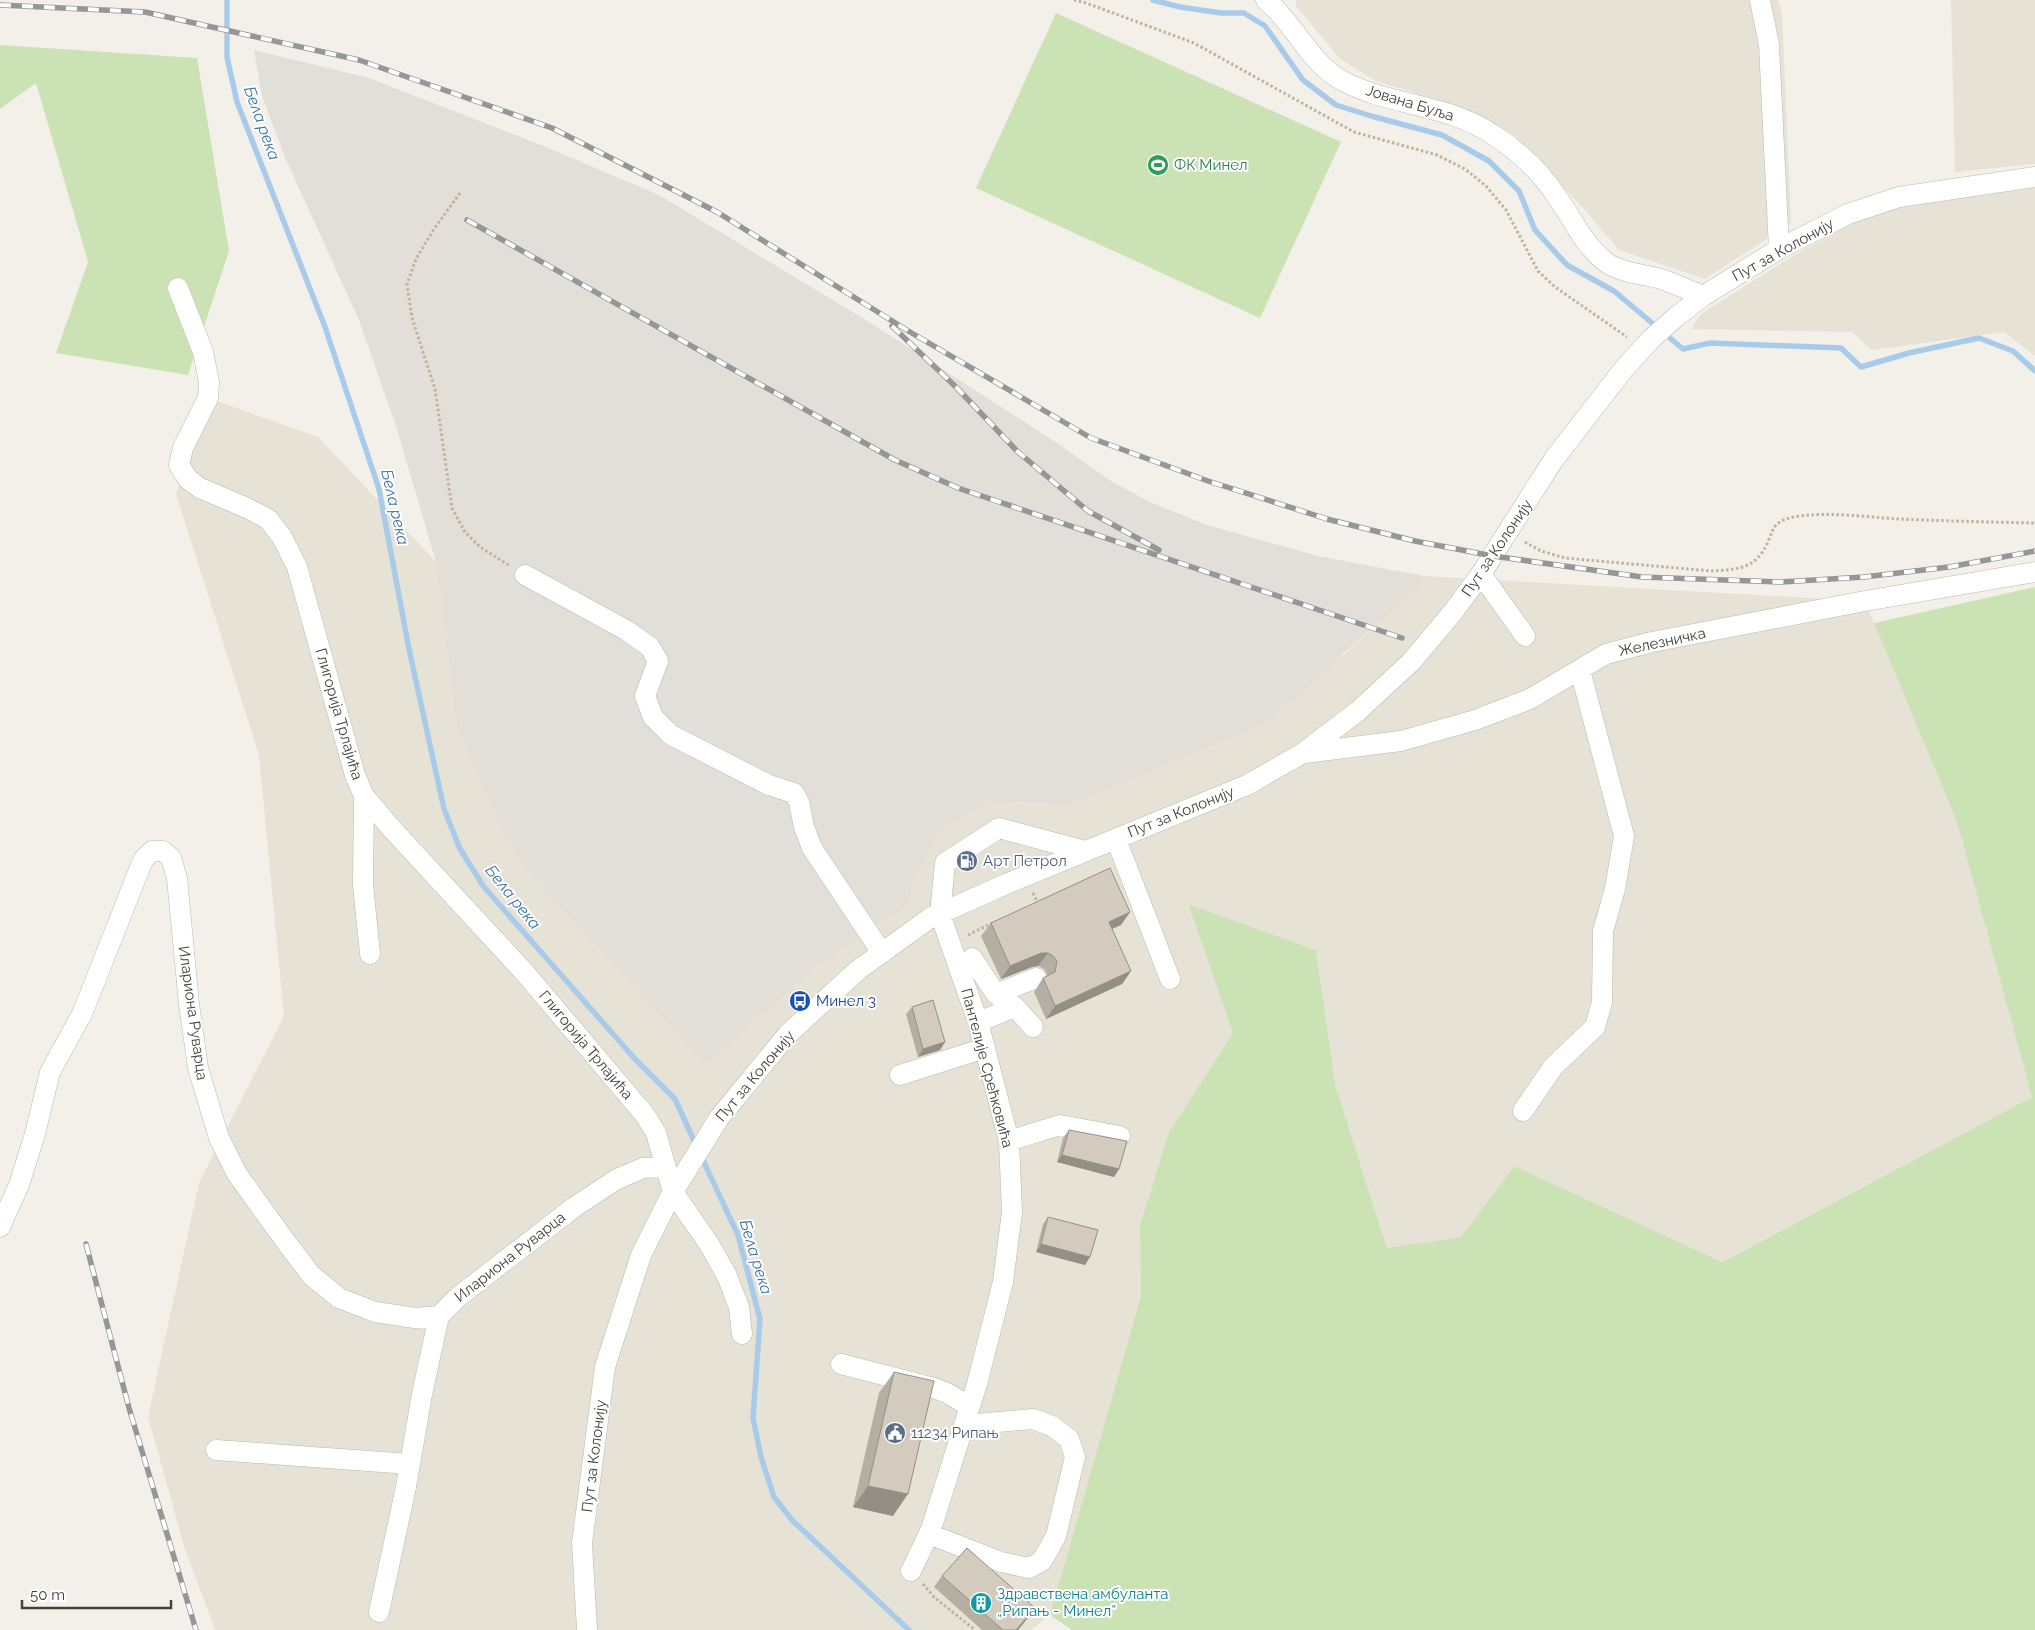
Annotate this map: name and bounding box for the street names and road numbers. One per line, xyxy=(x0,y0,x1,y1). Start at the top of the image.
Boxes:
street label: Јована Буља xyxy=(1364,81,1456,125)
street label: Пут за Колонију xyxy=(1729,215,1837,285)
street label: Пут за Колонију xyxy=(1458,496,1536,600)
street label: Железничка xyxy=(1617,624,1707,660)
street label: Глигорија Трлајића xyxy=(312,646,366,782)
street label: Пут за Колонију xyxy=(1125,782,1237,842)
street label: Илариона Руварца xyxy=(175,945,211,1081)
street label: Пантелије Срећковића xyxy=(957,986,1017,1150)
street label: Глигорија Трлајића xyxy=(535,987,637,1103)
street label: Пут за Колонију xyxy=(712,1027,798,1125)
street label: Илариона Руварца xyxy=(451,1208,569,1306)
street label: Пут за Колонију xyxy=(578,1399,610,1513)

